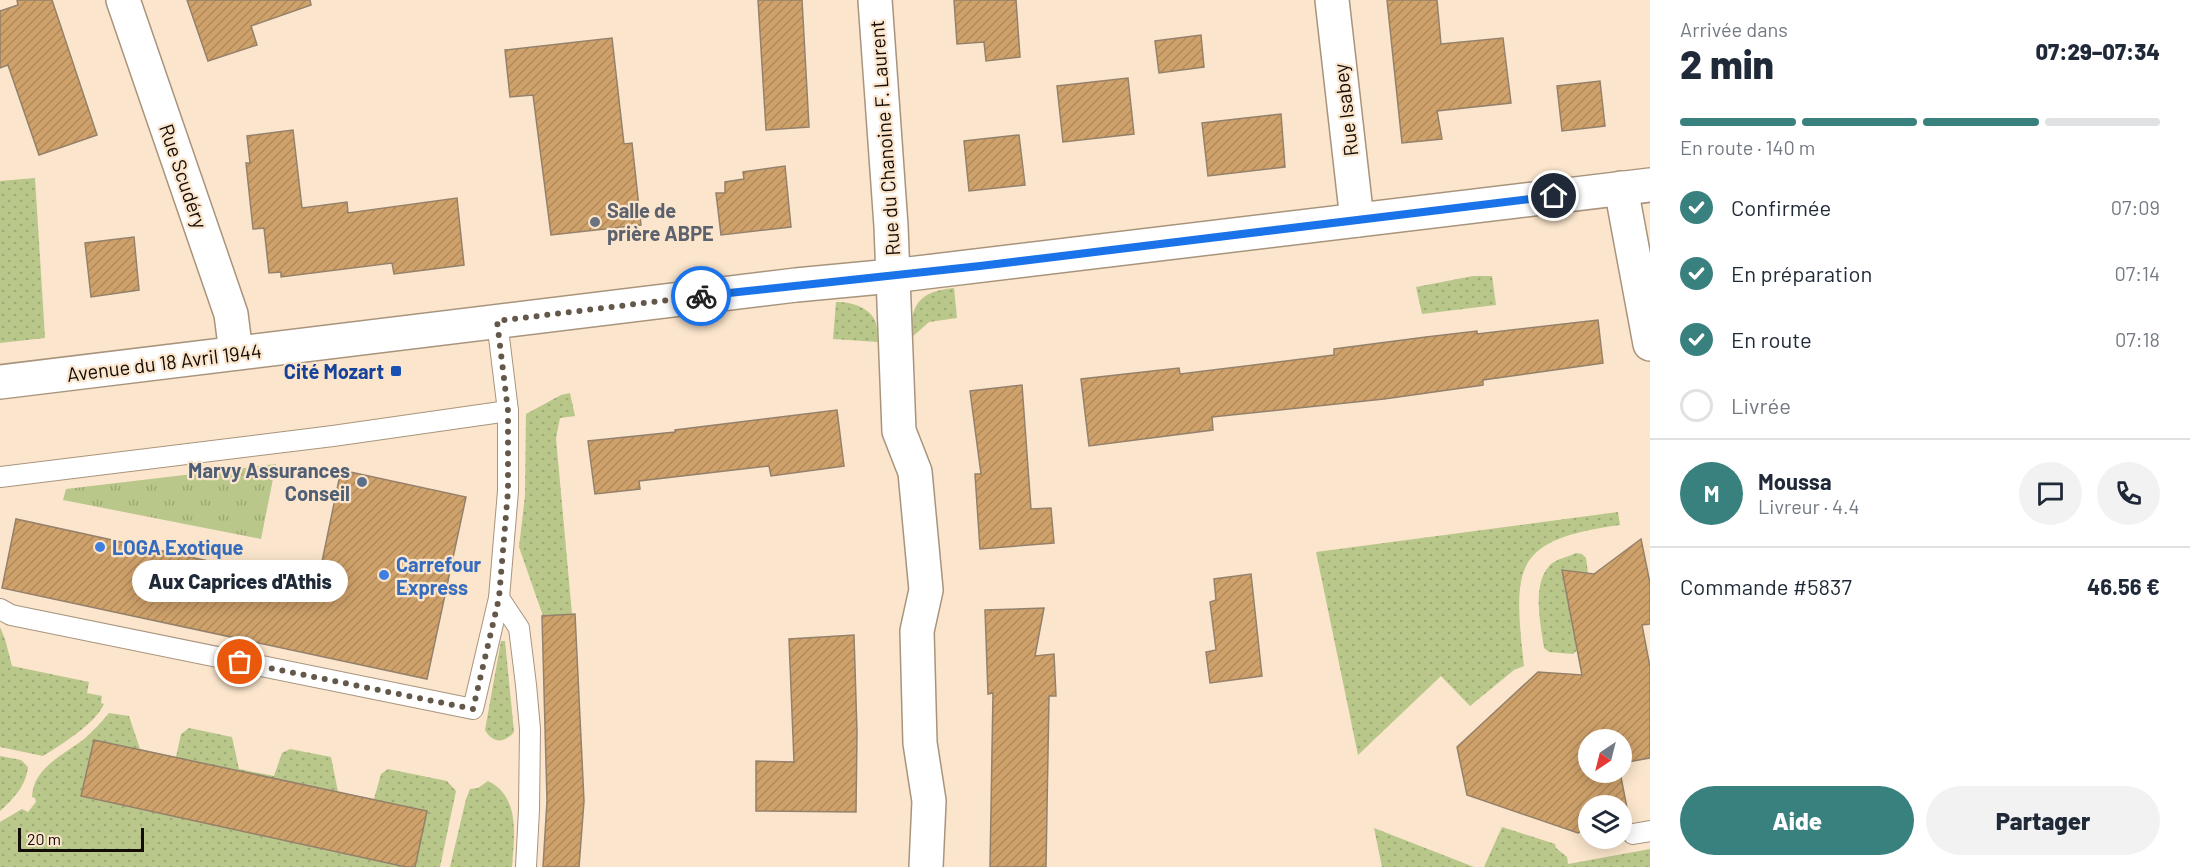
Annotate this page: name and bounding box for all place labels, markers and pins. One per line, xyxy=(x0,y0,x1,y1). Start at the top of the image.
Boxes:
pin xyxy=(1528,170,1579,221)
place label: Salle de prière ABPE xyxy=(607,198,714,245)
marker: Salle de prière ABPE xyxy=(588,215,602,229)
place label: Cité Mozart xyxy=(284,359,384,383)
marker: Cité Mozart xyxy=(389,364,403,378)
place label: Marvy Assurances Conseil xyxy=(188,458,350,505)
marker: Marvy Assurances Conseil xyxy=(355,475,369,489)
place label: LOGA Exotique xyxy=(112,535,244,559)
marker: LOGA Exotique xyxy=(93,540,107,554)
place label: Carrefour Express xyxy=(396,552,482,599)
callout: Aux Caprices d'Athis xyxy=(132,560,348,602)
marker: Carrefour Express xyxy=(377,568,391,582)
pin xyxy=(214,636,265,687)

